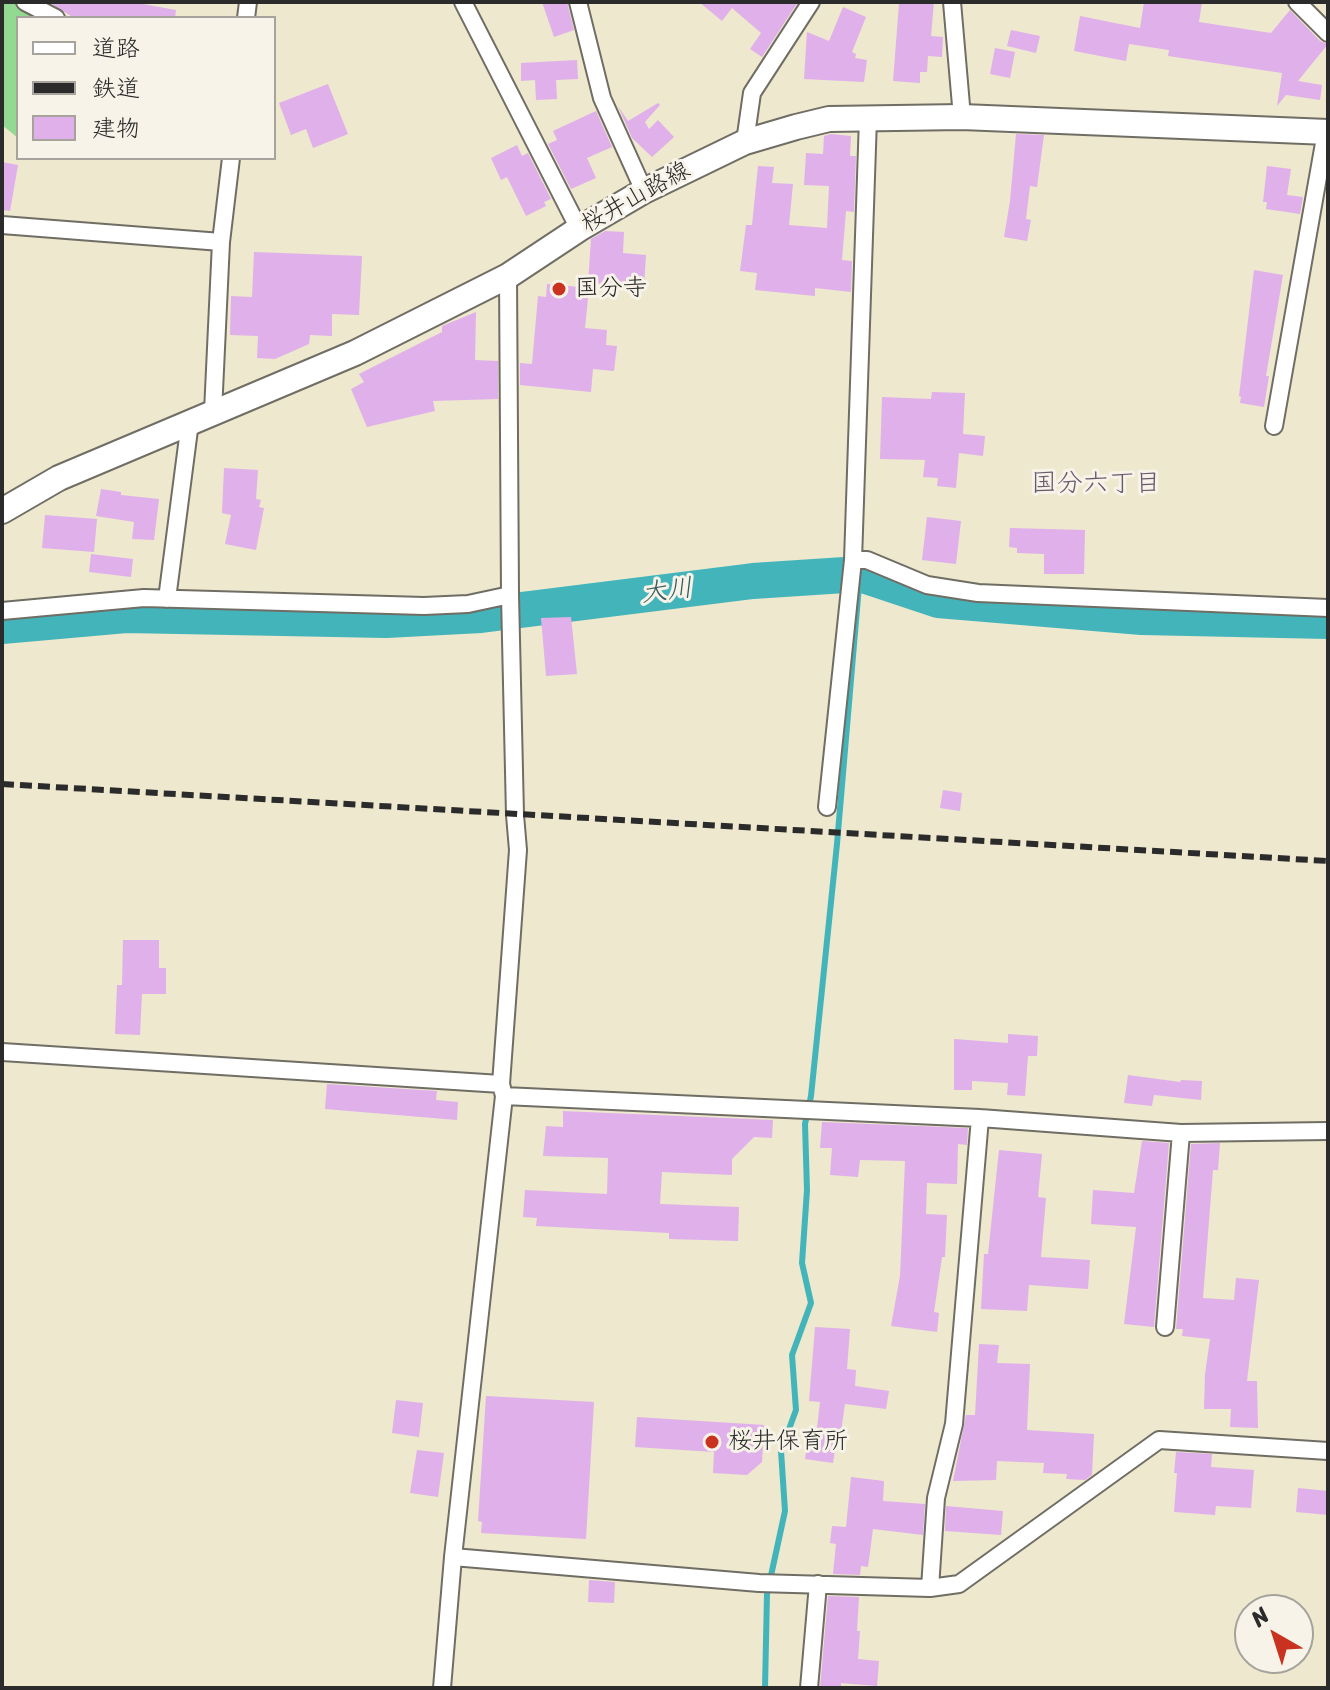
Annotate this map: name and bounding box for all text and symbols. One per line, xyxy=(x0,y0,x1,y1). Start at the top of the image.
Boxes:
legend xyxy=(16,16,276,160)
text: 道路 xyxy=(92,27,140,69)
text: 鉄道 xyxy=(92,67,140,109)
text: 建物 xyxy=(92,107,140,149)
street label: 桜井山路線 xyxy=(577,156,695,240)
place label: 国分寺 xyxy=(575,275,647,303)
marker: 国分寺 xyxy=(550,280,568,298)
district label: 国分六丁目 xyxy=(1031,468,1161,500)
water label: 大川 xyxy=(639,573,695,611)
place label: 桜井保育所 xyxy=(728,1428,848,1456)
marker: 桜井保育所 xyxy=(703,1433,721,1451)
north arrow xyxy=(1234,1594,1314,1674)
text: N xyxy=(1242,1597,1278,1636)

